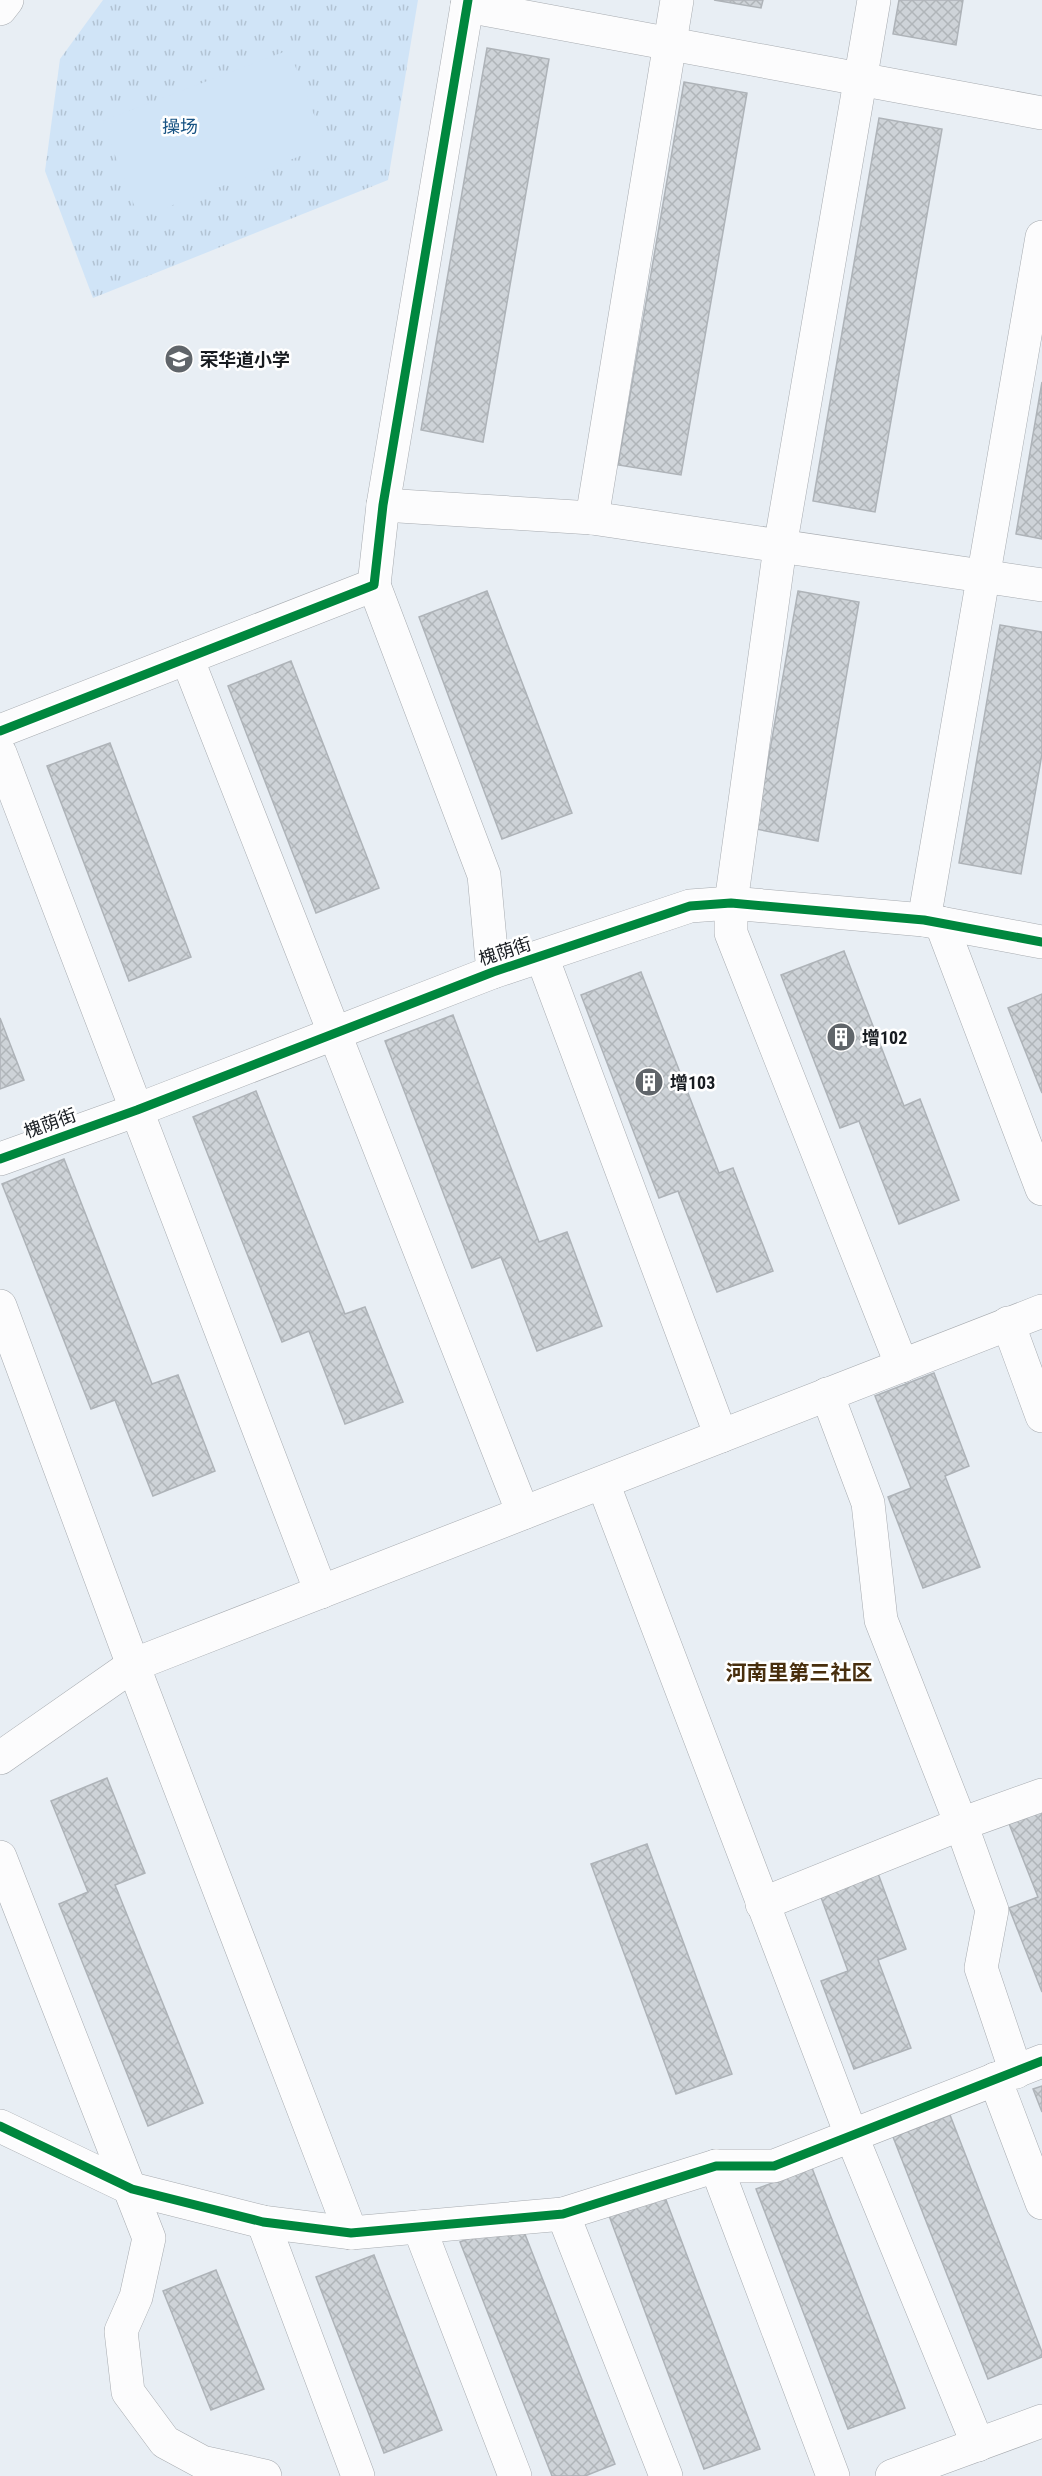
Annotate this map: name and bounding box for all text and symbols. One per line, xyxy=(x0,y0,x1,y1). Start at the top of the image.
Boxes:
park label: 操场 xyxy=(162,116,198,137)
school or university icon: 荣华道小学 xyxy=(163,343,195,375)
place label: 荣华道小学 xyxy=(200,349,290,370)
street label: 槐荫街 xyxy=(476,933,534,969)
building icon: 增102 xyxy=(825,1021,857,1053)
place label: 增102 xyxy=(862,1027,907,1048)
building icon: 增103 xyxy=(633,1066,665,1098)
place label: 增103 xyxy=(670,1072,715,1093)
street label: 槐荫街 xyxy=(21,1104,79,1142)
district label: 河南里第三社区 xyxy=(726,1661,873,1685)

